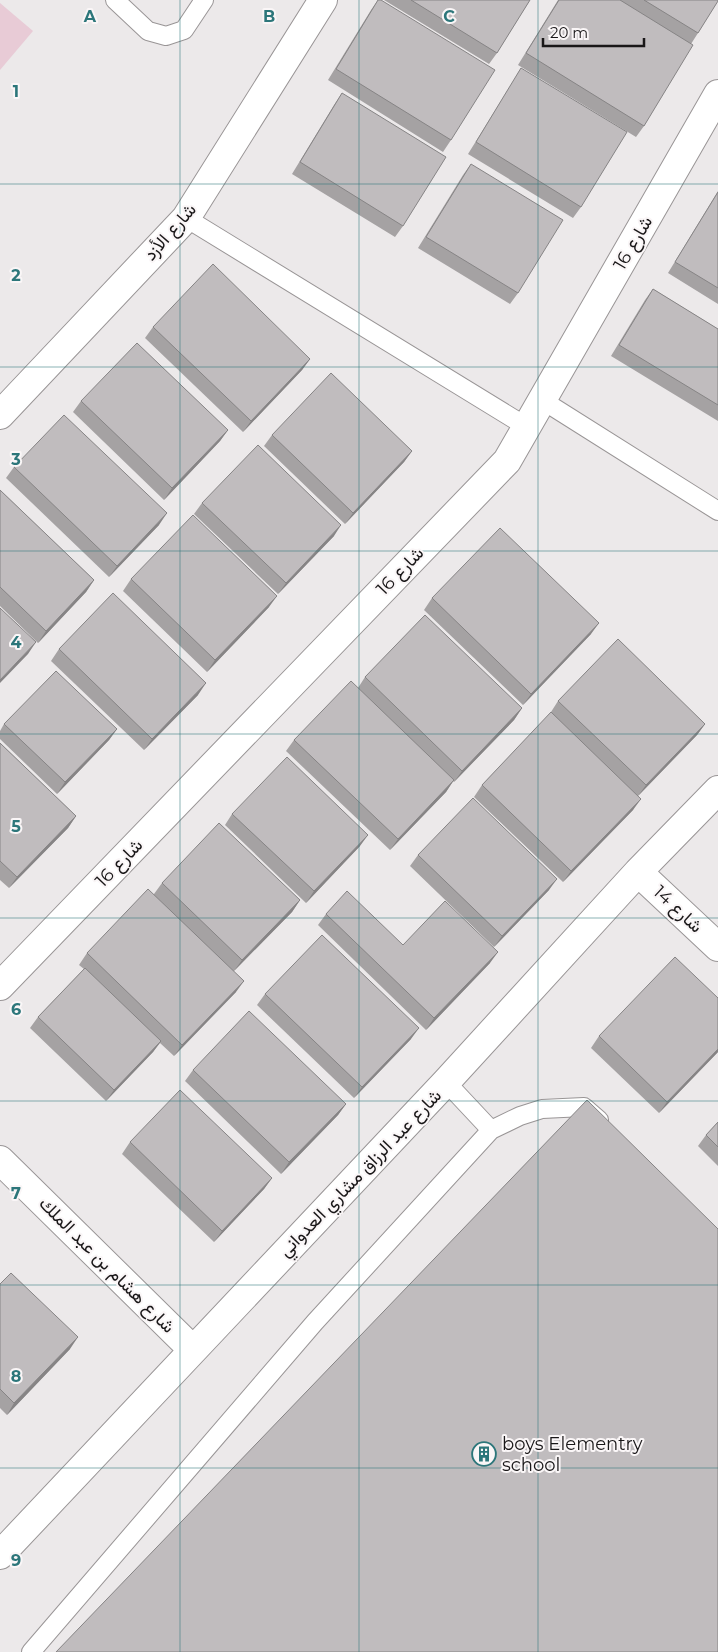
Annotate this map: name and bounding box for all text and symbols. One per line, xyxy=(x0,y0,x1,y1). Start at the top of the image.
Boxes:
text: A xyxy=(83,7,97,26)
text: B xyxy=(263,7,275,26)
text: C xyxy=(443,7,455,26)
scale bar xyxy=(543,15,644,47)
text: 20 m xyxy=(550,23,588,42)
text: 1 xyxy=(13,82,19,101)
street label: شارع الأزد xyxy=(139,199,202,266)
street label: شارع 16 xyxy=(609,212,658,274)
text: 2 xyxy=(11,266,21,285)
text: 3 xyxy=(10,450,21,469)
street label: شارع 16 xyxy=(372,542,429,600)
text: 4 xyxy=(10,633,22,652)
text: 5 xyxy=(11,817,21,836)
street label: شارع 16 xyxy=(91,834,148,892)
street label: شارع 14 xyxy=(648,881,707,938)
text: 6 xyxy=(11,1000,21,1019)
street label: شارع عبد الرزاق مشاري العدواني xyxy=(274,1085,449,1264)
text: 7 xyxy=(11,1184,21,1203)
street label: شارع هشام بن عبد الملك xyxy=(34,1192,180,1338)
text: 8 xyxy=(11,1367,21,1386)
place label: boys Elementry school xyxy=(502,1433,643,1476)
building icon: boys Elementry school xyxy=(471,1441,497,1467)
text: 9 xyxy=(11,1551,21,1570)

